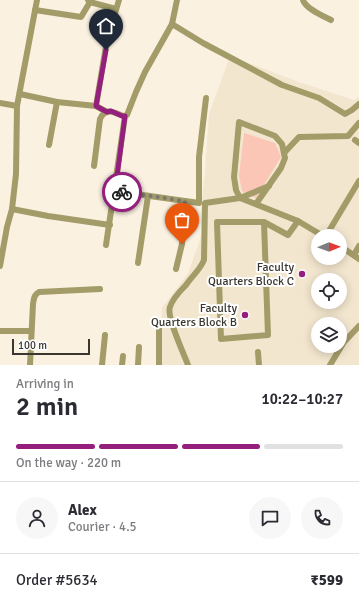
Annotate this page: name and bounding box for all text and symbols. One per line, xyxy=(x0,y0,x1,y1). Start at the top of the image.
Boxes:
pin xyxy=(89,9,123,50)
icon: home xyxy=(95,15,117,37)
courier xyxy=(102,172,142,212)
icon: bike xyxy=(111,181,133,203)
pin xyxy=(165,203,199,244)
icon: bag xyxy=(171,209,193,231)
north arrow xyxy=(311,229,347,265)
map controls xyxy=(311,229,347,353)
place label: Faculty Quarters Block C xyxy=(208,260,294,289)
marker: Faculty Quarters Block C xyxy=(297,269,307,279)
button: locate xyxy=(311,273,347,309)
place label: Faculty Quarters Block B xyxy=(151,301,237,330)
marker: Faculty Quarters Block B xyxy=(240,310,250,320)
button: layers xyxy=(311,317,347,353)
scale bar xyxy=(12,337,90,356)
text: 100 m xyxy=(18,339,47,352)
text: Arriving in xyxy=(16,376,74,392)
text: 10:22–10:27 xyxy=(262,390,343,408)
text: 2 min xyxy=(16,391,78,423)
text: On the way · 220 m xyxy=(16,455,121,471)
button: person xyxy=(16,497,58,539)
button: chat xyxy=(249,497,291,539)
button: phone xyxy=(301,497,343,539)
text: Alex xyxy=(68,501,97,519)
text: Courier · 4.5 xyxy=(68,519,137,535)
text: Order #5634 xyxy=(16,571,98,589)
text: ₹599 xyxy=(311,571,343,589)

